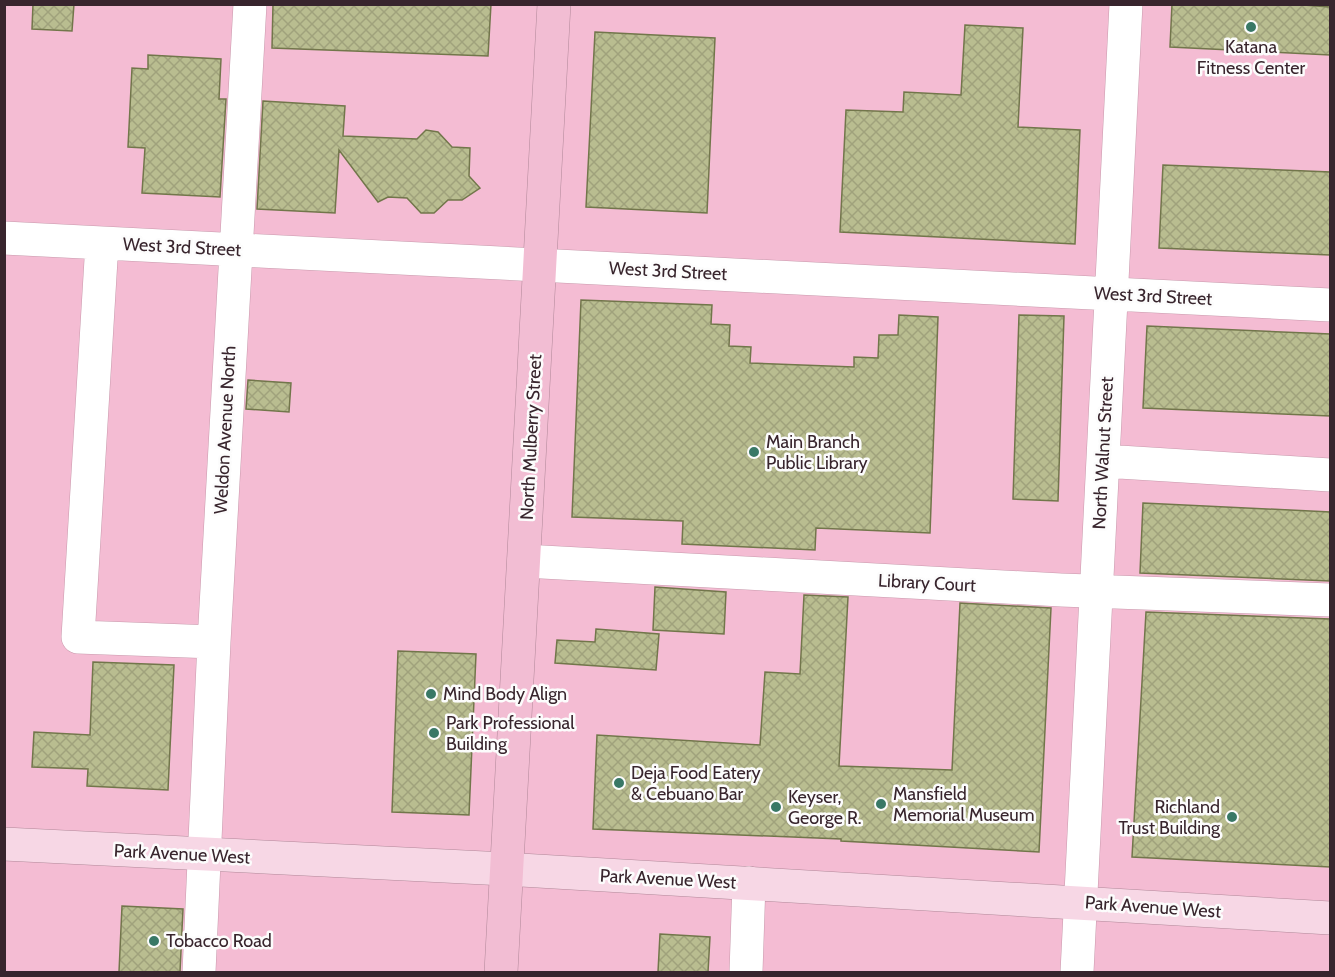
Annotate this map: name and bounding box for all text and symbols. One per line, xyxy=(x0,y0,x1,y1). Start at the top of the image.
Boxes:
marker: Katana Fitness Center xyxy=(1244,20,1258,34)
place label: Katana Fitness Center xyxy=(1197,36,1305,79)
street label: West 3rd Street xyxy=(122,233,242,261)
street label: West 3rd Street xyxy=(608,257,728,285)
street label: West 3rd Street xyxy=(1093,282,1213,310)
street label: Weldon Avenue North xyxy=(210,345,240,515)
street label: North Mulberry Street xyxy=(516,354,546,520)
street label: North Walnut Street xyxy=(1088,376,1118,530)
place label: Main Branch Public Library xyxy=(766,431,868,474)
marker: Main Branch Public Library xyxy=(747,445,761,459)
street label: Library Court xyxy=(878,569,976,597)
place label: Mind Body Align xyxy=(443,683,567,705)
marker: Mind Body Align xyxy=(424,687,438,701)
place label: Park Professional Building xyxy=(446,712,575,755)
marker: Park Professional Building xyxy=(427,726,441,740)
place label: Deja Food Eatery & Cebuano Bar xyxy=(631,762,761,805)
marker: Deja Food Eatery & Cebuano Bar xyxy=(612,776,626,790)
place label: Mansfield Memorial Museum xyxy=(893,783,1034,826)
place label: Keyser, George R. xyxy=(788,786,862,829)
place label: Richland Trust Building xyxy=(1118,796,1221,839)
marker: Mansfield Memorial Museum xyxy=(874,797,888,811)
marker: Keyser, George R. xyxy=(769,800,783,814)
marker: Richland Trust Building xyxy=(1225,810,1239,824)
street label: Park Avenue West xyxy=(113,839,251,869)
street label: Park Avenue West xyxy=(599,864,737,894)
street label: Park Avenue West xyxy=(1084,891,1222,923)
place label: Tobacco Road xyxy=(166,930,272,952)
marker: Tobacco Road xyxy=(147,934,161,948)

